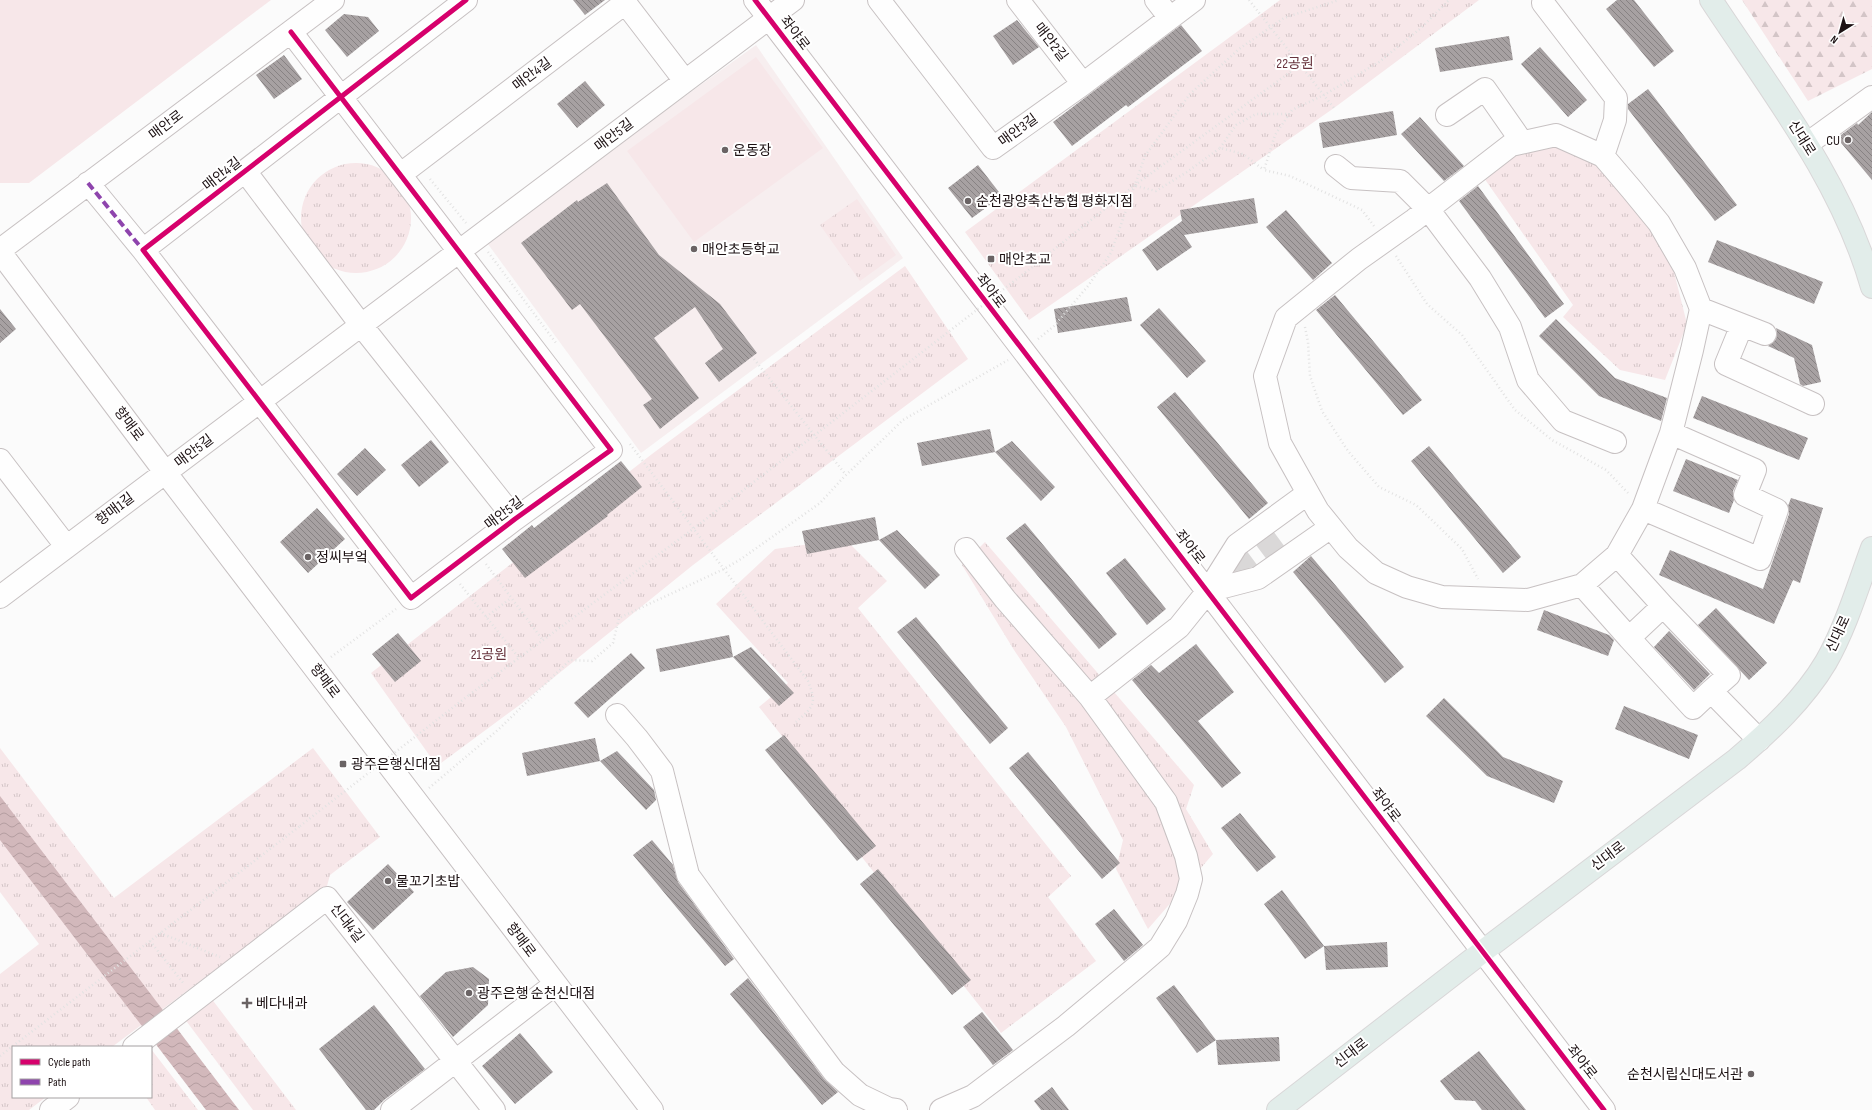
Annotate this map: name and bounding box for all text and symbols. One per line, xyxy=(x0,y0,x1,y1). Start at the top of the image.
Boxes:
street label: 좌야로 xyxy=(777,12,813,54)
north arrow xyxy=(1820,12,1860,52)
street label: 매안2길 xyxy=(1031,19,1071,65)
text: N xyxy=(1828,33,1841,47)
street label: 매안4길 xyxy=(509,54,555,94)
park label: 22공원 xyxy=(1276,55,1314,72)
street label: 매안로 xyxy=(145,107,187,143)
street label: 매안3길 xyxy=(995,110,1041,150)
street label: 매안5길 xyxy=(591,115,637,155)
street label: 신대로 xyxy=(1785,117,1820,159)
place label: CU xyxy=(1826,132,1840,149)
marker: CU xyxy=(1843,135,1853,145)
place label: 운동장 xyxy=(733,142,772,159)
marker: 운동장 xyxy=(720,145,730,155)
street label: 매안4길 xyxy=(199,154,245,194)
place label: 순천광양축산농협 평화지점 xyxy=(976,193,1133,210)
marker: 순천광양축산농협 평화지점 xyxy=(963,196,973,206)
place label: 매안초등학교 xyxy=(702,241,779,258)
marker: 매안초등학교 xyxy=(689,244,699,254)
place label: 매안초교 xyxy=(999,251,1051,268)
marker: 매안초교 xyxy=(986,254,996,264)
street label: 좌야로 xyxy=(973,270,1009,312)
street label: 향매로 xyxy=(111,403,147,445)
street label: 매안5길 xyxy=(171,431,217,471)
street label: 향매1길 xyxy=(92,489,138,529)
street label: 매안5길 xyxy=(481,493,527,533)
street label: 좌야로 xyxy=(1171,527,1209,568)
place label: 정씨부엌 xyxy=(316,549,368,566)
marker: 정씨부엌 xyxy=(303,552,313,562)
street label: 신대로 xyxy=(1822,613,1854,655)
park label: 21공원 xyxy=(471,646,507,663)
street label: 향매로 xyxy=(307,660,343,702)
place label: 광주은행신대점 xyxy=(351,756,441,773)
marker: 광주은행신대점 xyxy=(338,759,348,769)
street label: 좌야로 xyxy=(1368,784,1404,826)
street label: 신대로 xyxy=(1587,838,1629,874)
place label: 물꼬기초밥 xyxy=(396,873,461,890)
marker: 물꼬기초밥 xyxy=(383,876,393,886)
street label: 신대4길 xyxy=(327,900,367,946)
street label: 향매로 xyxy=(503,919,539,961)
place label: 광주은행 순천신대점 xyxy=(477,985,595,1002)
marker: 광주은행 순천신대점 xyxy=(464,988,474,998)
place label: 베다내과 xyxy=(256,995,308,1012)
marker: 베다내과 xyxy=(241,997,253,1009)
street label: 신대로 xyxy=(1331,1034,1372,1072)
street label: 좌야로 xyxy=(1563,1042,1601,1083)
legend xyxy=(12,1046,152,1098)
text: Cycle path xyxy=(48,1055,90,1070)
place label: 순천시립신대도서관 xyxy=(1627,1066,1743,1083)
marker: 순천시립신대도서관 xyxy=(1746,1069,1756,1079)
text: Path xyxy=(48,1075,66,1090)

